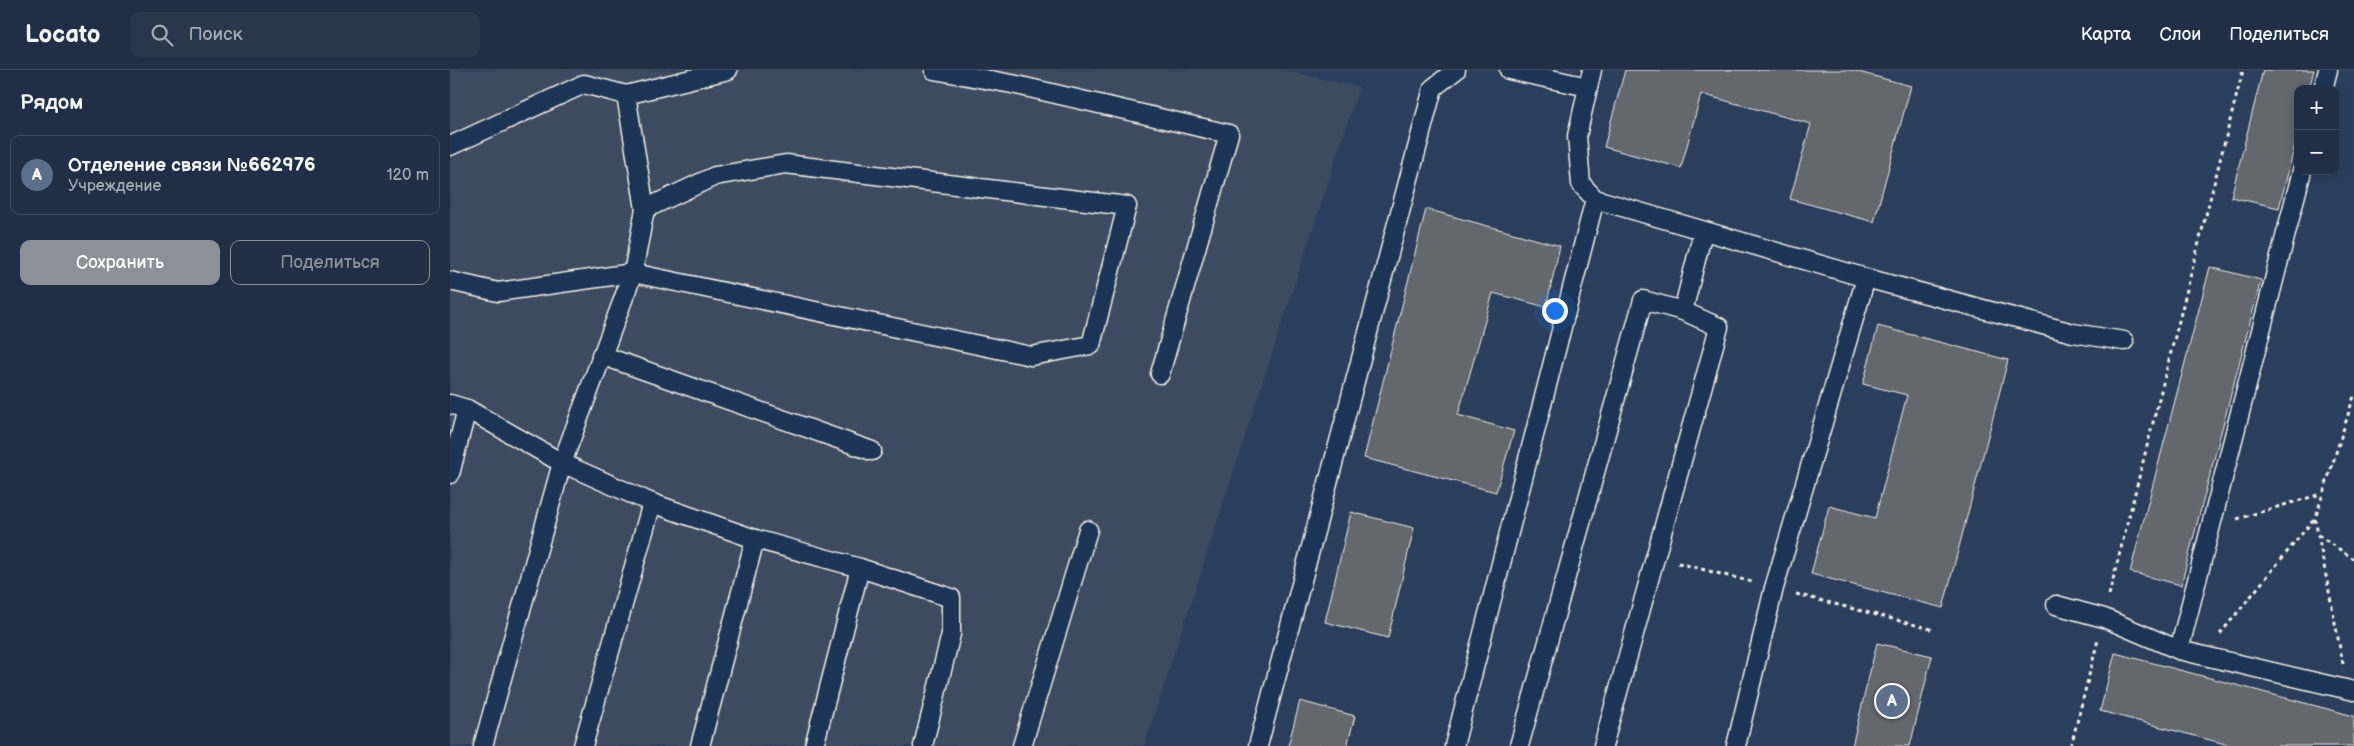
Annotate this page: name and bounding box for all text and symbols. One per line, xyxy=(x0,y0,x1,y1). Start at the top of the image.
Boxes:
search box xyxy=(130,12,480,57)
text: Locato xyxy=(25,20,100,49)
icon: search xyxy=(148,21,176,49)
text: Поиск xyxy=(188,23,243,46)
text: Карта xyxy=(2081,24,2131,45)
text: Слои xyxy=(2159,24,2201,45)
text: Поделиться xyxy=(2229,24,2329,45)
map controls xyxy=(2294,85,2339,175)
button: + xyxy=(2294,85,2339,130)
text: Рядом xyxy=(20,90,83,115)
button: − xyxy=(2294,130,2339,175)
text: Отделение связи №662976 xyxy=(68,154,316,177)
text: A xyxy=(32,166,42,185)
text: 120 m xyxy=(386,166,429,185)
text: Учреждение xyxy=(68,177,161,196)
button: Сохранить xyxy=(20,240,220,285)
button: Поделиться xyxy=(230,240,430,285)
your location xyxy=(1542,298,1568,324)
pin: A xyxy=(1876,682,1908,720)

